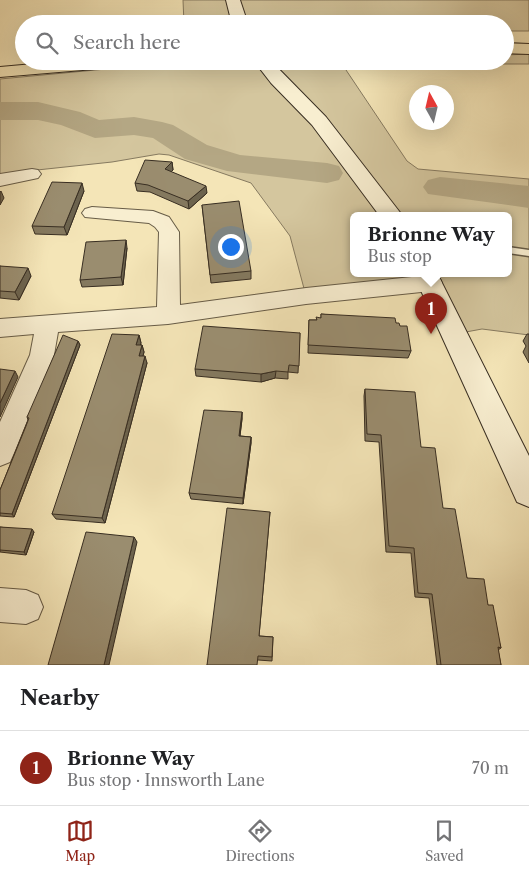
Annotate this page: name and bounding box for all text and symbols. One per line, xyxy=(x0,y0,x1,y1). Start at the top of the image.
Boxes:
search box xyxy=(15,15,514,70)
icon: search xyxy=(33,29,61,57)
text: Search here xyxy=(73,31,181,54)
north arrow xyxy=(409,85,454,130)
popup xyxy=(350,212,512,277)
text: Brionne Way xyxy=(367,223,495,246)
your location xyxy=(218,234,244,260)
text: Bus stop xyxy=(367,246,432,266)
pin: 1 xyxy=(415,293,447,334)
text: Nearby xyxy=(20,685,99,710)
text: Brionne Way xyxy=(67,747,194,770)
text: 1 xyxy=(32,758,40,778)
text: 70 m xyxy=(472,758,509,778)
text: Bus stop · Innsworth Lane xyxy=(67,770,265,790)
tab: Map xyxy=(65,817,95,865)
tab: Directions xyxy=(225,817,295,865)
tab: Saved xyxy=(425,817,464,865)

